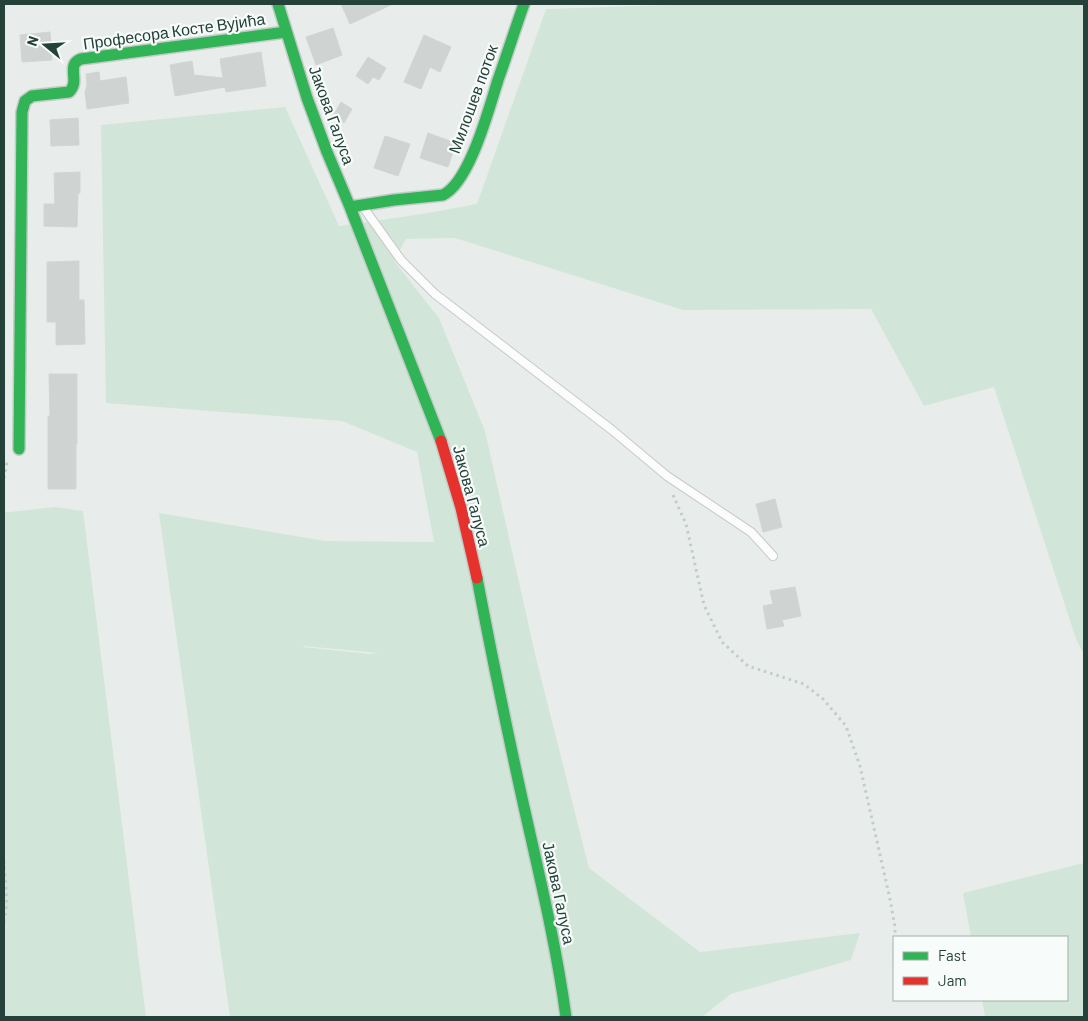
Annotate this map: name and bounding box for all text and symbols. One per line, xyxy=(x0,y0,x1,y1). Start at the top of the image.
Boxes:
street label: Професора Косте Вујића xyxy=(82,8,266,53)
north arrow xyxy=(20,20,70,70)
text: N xyxy=(23,34,42,48)
street label: Милошев поток xyxy=(444,41,501,156)
street label: Јакова Галуса xyxy=(306,63,359,167)
street label: Јакова Галуса xyxy=(450,443,495,549)
street label: Јакова Галуса xyxy=(539,840,580,946)
legend xyxy=(893,936,1068,1001)
text: Fast xyxy=(938,946,966,964)
text: Jam xyxy=(938,971,967,989)

